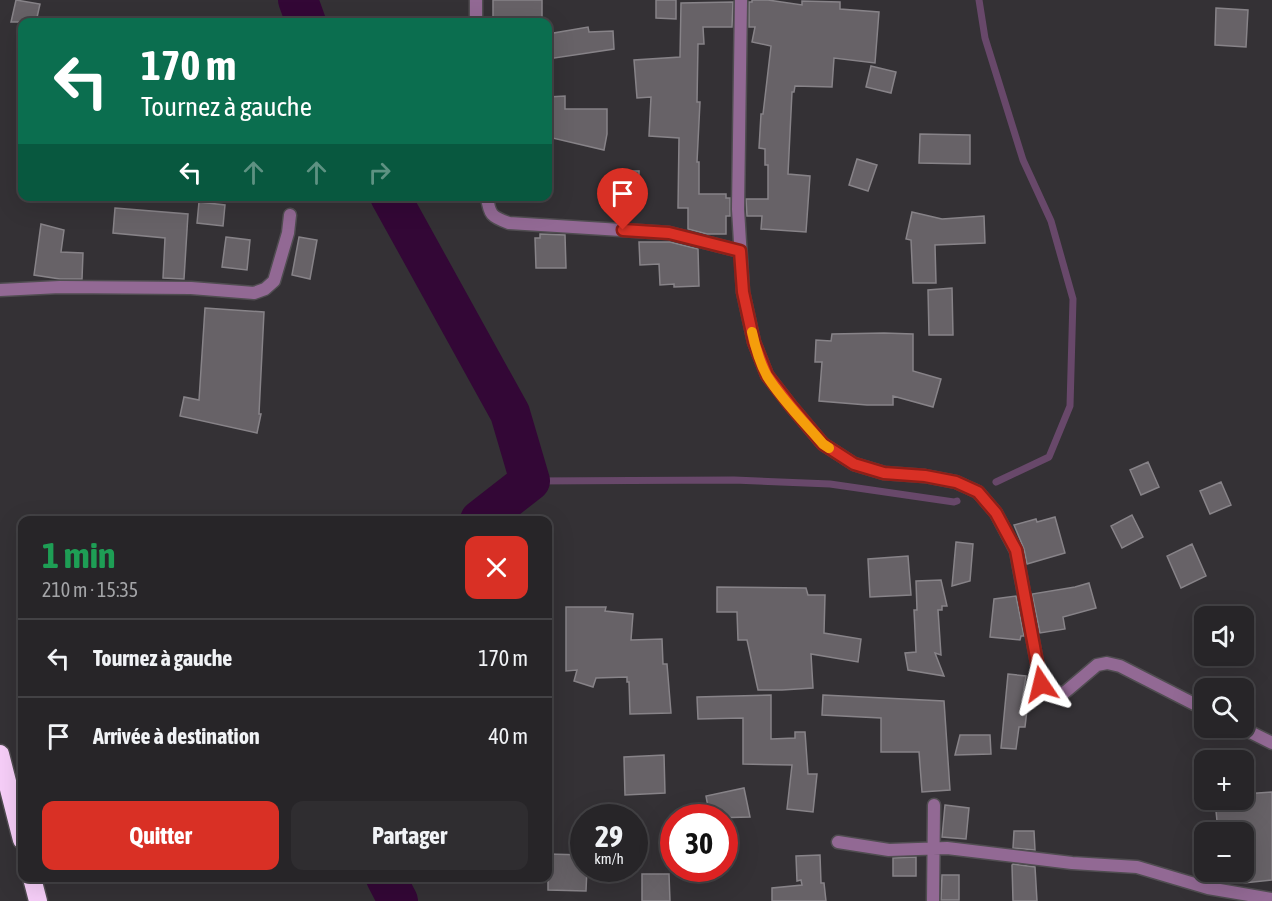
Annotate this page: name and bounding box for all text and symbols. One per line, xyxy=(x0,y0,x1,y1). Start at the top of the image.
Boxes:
text: 170 m xyxy=(141,41,236,89)
icon: left xyxy=(42,42,120,120)
text: Tournez à gauche xyxy=(141,91,312,122)
icon: left xyxy=(174,156,207,189)
icon: ahead xyxy=(237,156,270,189)
icon: ahead xyxy=(300,156,333,189)
icon: right xyxy=(363,156,396,189)
pin xyxy=(597,168,648,230)
icon: arrive xyxy=(606,177,639,210)
text: 1 min xyxy=(42,534,116,576)
button: close xyxy=(465,536,528,599)
text: 210 m · 15:35 xyxy=(42,578,138,601)
map controls xyxy=(1194,606,1254,882)
button: sound xyxy=(1194,606,1254,666)
icon: left xyxy=(42,642,75,675)
text: Tournez à gauche xyxy=(93,645,232,671)
text: 170 m xyxy=(478,645,528,671)
position arrow xyxy=(1009,652,1073,716)
button: search xyxy=(1194,678,1254,738)
icon: arrive xyxy=(42,720,75,753)
text: Arrivée à destination xyxy=(93,723,260,749)
text: 40 m xyxy=(488,723,528,749)
button: + xyxy=(1194,750,1254,810)
button: Quitter xyxy=(42,801,279,870)
button: Partager xyxy=(291,801,528,870)
speed limit sign: 30 xyxy=(660,804,738,882)
text: 29 xyxy=(595,819,623,853)
button: − xyxy=(1194,822,1254,882)
text: km/h xyxy=(594,850,624,867)

